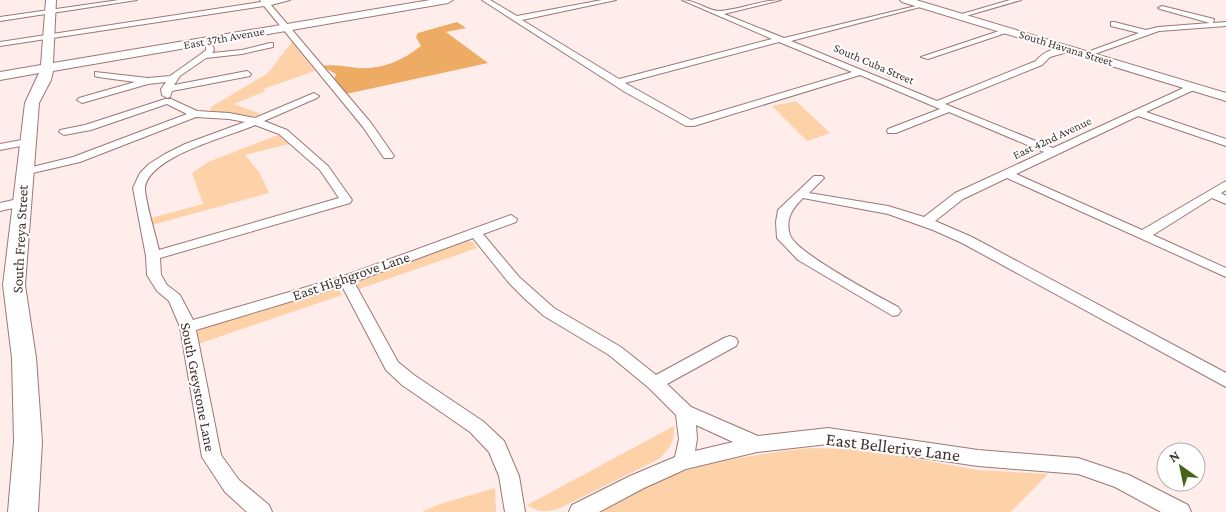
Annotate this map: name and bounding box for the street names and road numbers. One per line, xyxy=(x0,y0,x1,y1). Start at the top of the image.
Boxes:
street label: East 37th Avenue xyxy=(182,24,266,52)
street label: South Havana Street xyxy=(1017,27,1116,69)
street label: South Cuba Street xyxy=(832,41,917,88)
street label: East 42nd Avenue xyxy=(1010,114,1094,162)
street label: South Freya Street xyxy=(9,183,32,294)
street label: East Highgrove Lane xyxy=(290,248,412,304)
street label: South Greystone Lane xyxy=(177,321,218,453)
street label: East Bellerive Lane xyxy=(825,429,961,465)

